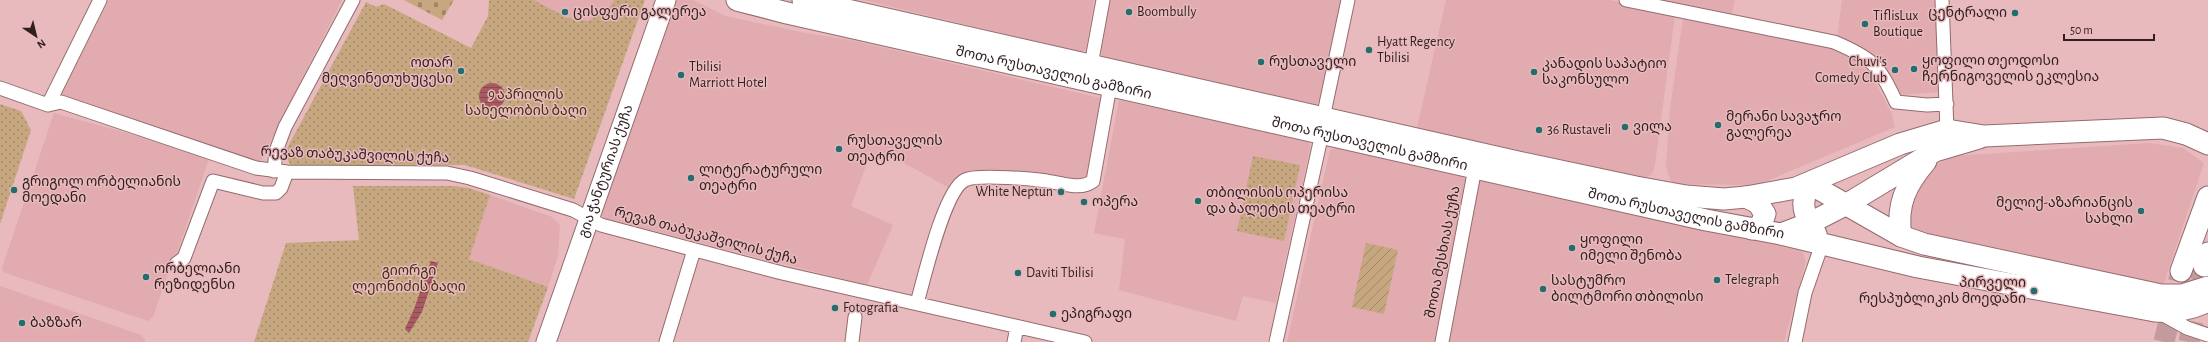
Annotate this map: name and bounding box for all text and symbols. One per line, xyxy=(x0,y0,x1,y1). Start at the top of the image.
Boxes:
place label: ცისფერი გალერეა xyxy=(573,4,707,20)
place label: Boombully xyxy=(1137,5,1196,19)
place label: ცენტრალი xyxy=(1928,5,2007,21)
marker: ცისფერი გალერეა xyxy=(560,7,570,17)
marker: Boombully xyxy=(1124,7,1134,17)
marker: ცენტრალი xyxy=(2010,8,2020,18)
place label: TiflisLux Boutique xyxy=(1873,9,1923,39)
north arrow xyxy=(16,16,56,56)
scale bar xyxy=(2064,16,2154,42)
marker: TiflisLux Boutique xyxy=(1860,19,1870,29)
text: 50 m xyxy=(2070,24,2093,36)
place label: Hyatt Regency Tbilisi xyxy=(1377,35,1455,65)
text: N xyxy=(35,37,48,50)
street label: შოთა რუსთაველის გამზირი xyxy=(954,44,1153,102)
marker: Hyatt Regency Tbilisi xyxy=(1364,45,1374,55)
place label: რუსთაველი xyxy=(1269,54,1356,70)
place label: ყოფილი თეოდოსი ჩერნიგოველის ეკლესია xyxy=(1922,54,2099,85)
place label: ოთარ მეღვინეთუხუცესი xyxy=(322,55,453,87)
place label: Chuvi's Comedy Club xyxy=(1815,55,1887,85)
marker: რუსთაველი xyxy=(1256,57,1266,67)
place label: კანადის საპატიო საკონსულო xyxy=(1542,57,1667,88)
place label: Tbilisi Marriott Hotel xyxy=(689,60,767,90)
marker: ყოფილი თეოდოსი ჩერნიგოველის ეკლესია xyxy=(1909,64,1919,74)
marker: Chuvi's Comedy Club xyxy=(1890,65,1900,75)
marker: ოთარ მეღვინეთუხუცესი xyxy=(456,66,466,76)
marker: კანადის საპატიო საკონსულო xyxy=(1529,67,1539,77)
marker: Tbilisi Marriott Hotel xyxy=(676,70,686,80)
park label: 9 აპრილის სახელობის ბაღი xyxy=(465,87,587,119)
street label: გია ჭანტურიას ქუჩა xyxy=(576,103,636,240)
place label: მერანი სავაჯრო გალერეა xyxy=(1726,109,1842,141)
street label: შოთა რუსთაველის გამზირი xyxy=(1270,115,1469,173)
place label: ვილა xyxy=(1633,120,1672,135)
marker: მერანი სავაჯრო გალერეა xyxy=(1713,120,1723,130)
marker: ვილა xyxy=(1620,122,1630,132)
place label: 36 Rustaveli xyxy=(1547,123,1611,137)
marker: 36 Rustaveli xyxy=(1534,125,1544,135)
place label: რუსთაველის თეატრი xyxy=(847,133,943,165)
street label: რევაზ თაბუკაშვილის ქუჩა xyxy=(260,144,450,166)
marker: რუსთაველის თეატრი xyxy=(834,144,844,154)
place label: ლიტერატურული თეატრი xyxy=(699,162,822,194)
marker: ლიტერატურული თეატრი xyxy=(686,173,696,183)
place label: გრიგოლ ორბელიანის მოედანი xyxy=(22,174,181,206)
marker: გრიგოლ ორბელიანის მოედანი xyxy=(9,185,19,195)
place label: White Neptun xyxy=(975,185,1053,199)
place label: თბილისის ოპერისა და ბალეტის თეატრი xyxy=(1206,185,1355,217)
street label: შოთა მესხიას ქუჩა xyxy=(1423,185,1464,320)
marker: White Neptun xyxy=(1056,187,1066,197)
street label: შოთა რუსთაველის გამზირი xyxy=(1586,187,1785,241)
place label: ოპერა xyxy=(1092,194,1138,210)
place label: მელიქ-აზარიანცის სახლი xyxy=(1996,195,2133,227)
marker: თბილისის ოპერისა და ბალეტის თეატრი xyxy=(1193,196,1203,206)
marker: ოპერა xyxy=(1079,197,1089,207)
street label: რევაზ თაბუკაშვილის ქუჩა xyxy=(613,204,799,268)
marker: მელიქ-აზარიანცის სახლი xyxy=(2136,206,2146,216)
place label: ყოფილი იმელი შენობა xyxy=(1580,233,1682,264)
marker: ყოფილი იმელი შენობა xyxy=(1567,243,1577,253)
place label: ორბელიანი რეზიდენსი xyxy=(154,261,241,293)
park label: გიორგი ლეონიძის ბაღი xyxy=(352,263,466,295)
place label: Daviti Tbilisi xyxy=(1026,266,1094,280)
marker: Daviti Tbilisi xyxy=(1013,268,1023,278)
marker: ორბელიანი რეზიდენსი xyxy=(141,272,151,282)
place label: სასტუმრო ბილტმორი თბილისი xyxy=(1551,273,1703,305)
place label: Telegraph xyxy=(1725,273,1779,287)
marker: Telegraph xyxy=(1712,275,1722,285)
place label: პირველი რესპუბლიკის მოედანი xyxy=(1859,275,2026,307)
marker: სასტუმრო ბილტმორი თბილისი xyxy=(1538,284,1548,294)
marker: პირველი რესპუბლიკის მოედანი xyxy=(2029,286,2039,296)
place label: Fotografia xyxy=(843,301,899,315)
marker: Fotografia xyxy=(830,303,840,313)
place label: ეპიგრაფი xyxy=(1061,306,1132,322)
marker: ეპიგრაფი xyxy=(1048,309,1058,319)
place label: ბაზზარ xyxy=(30,315,82,330)
marker: ბაზზარ xyxy=(17,318,27,328)

